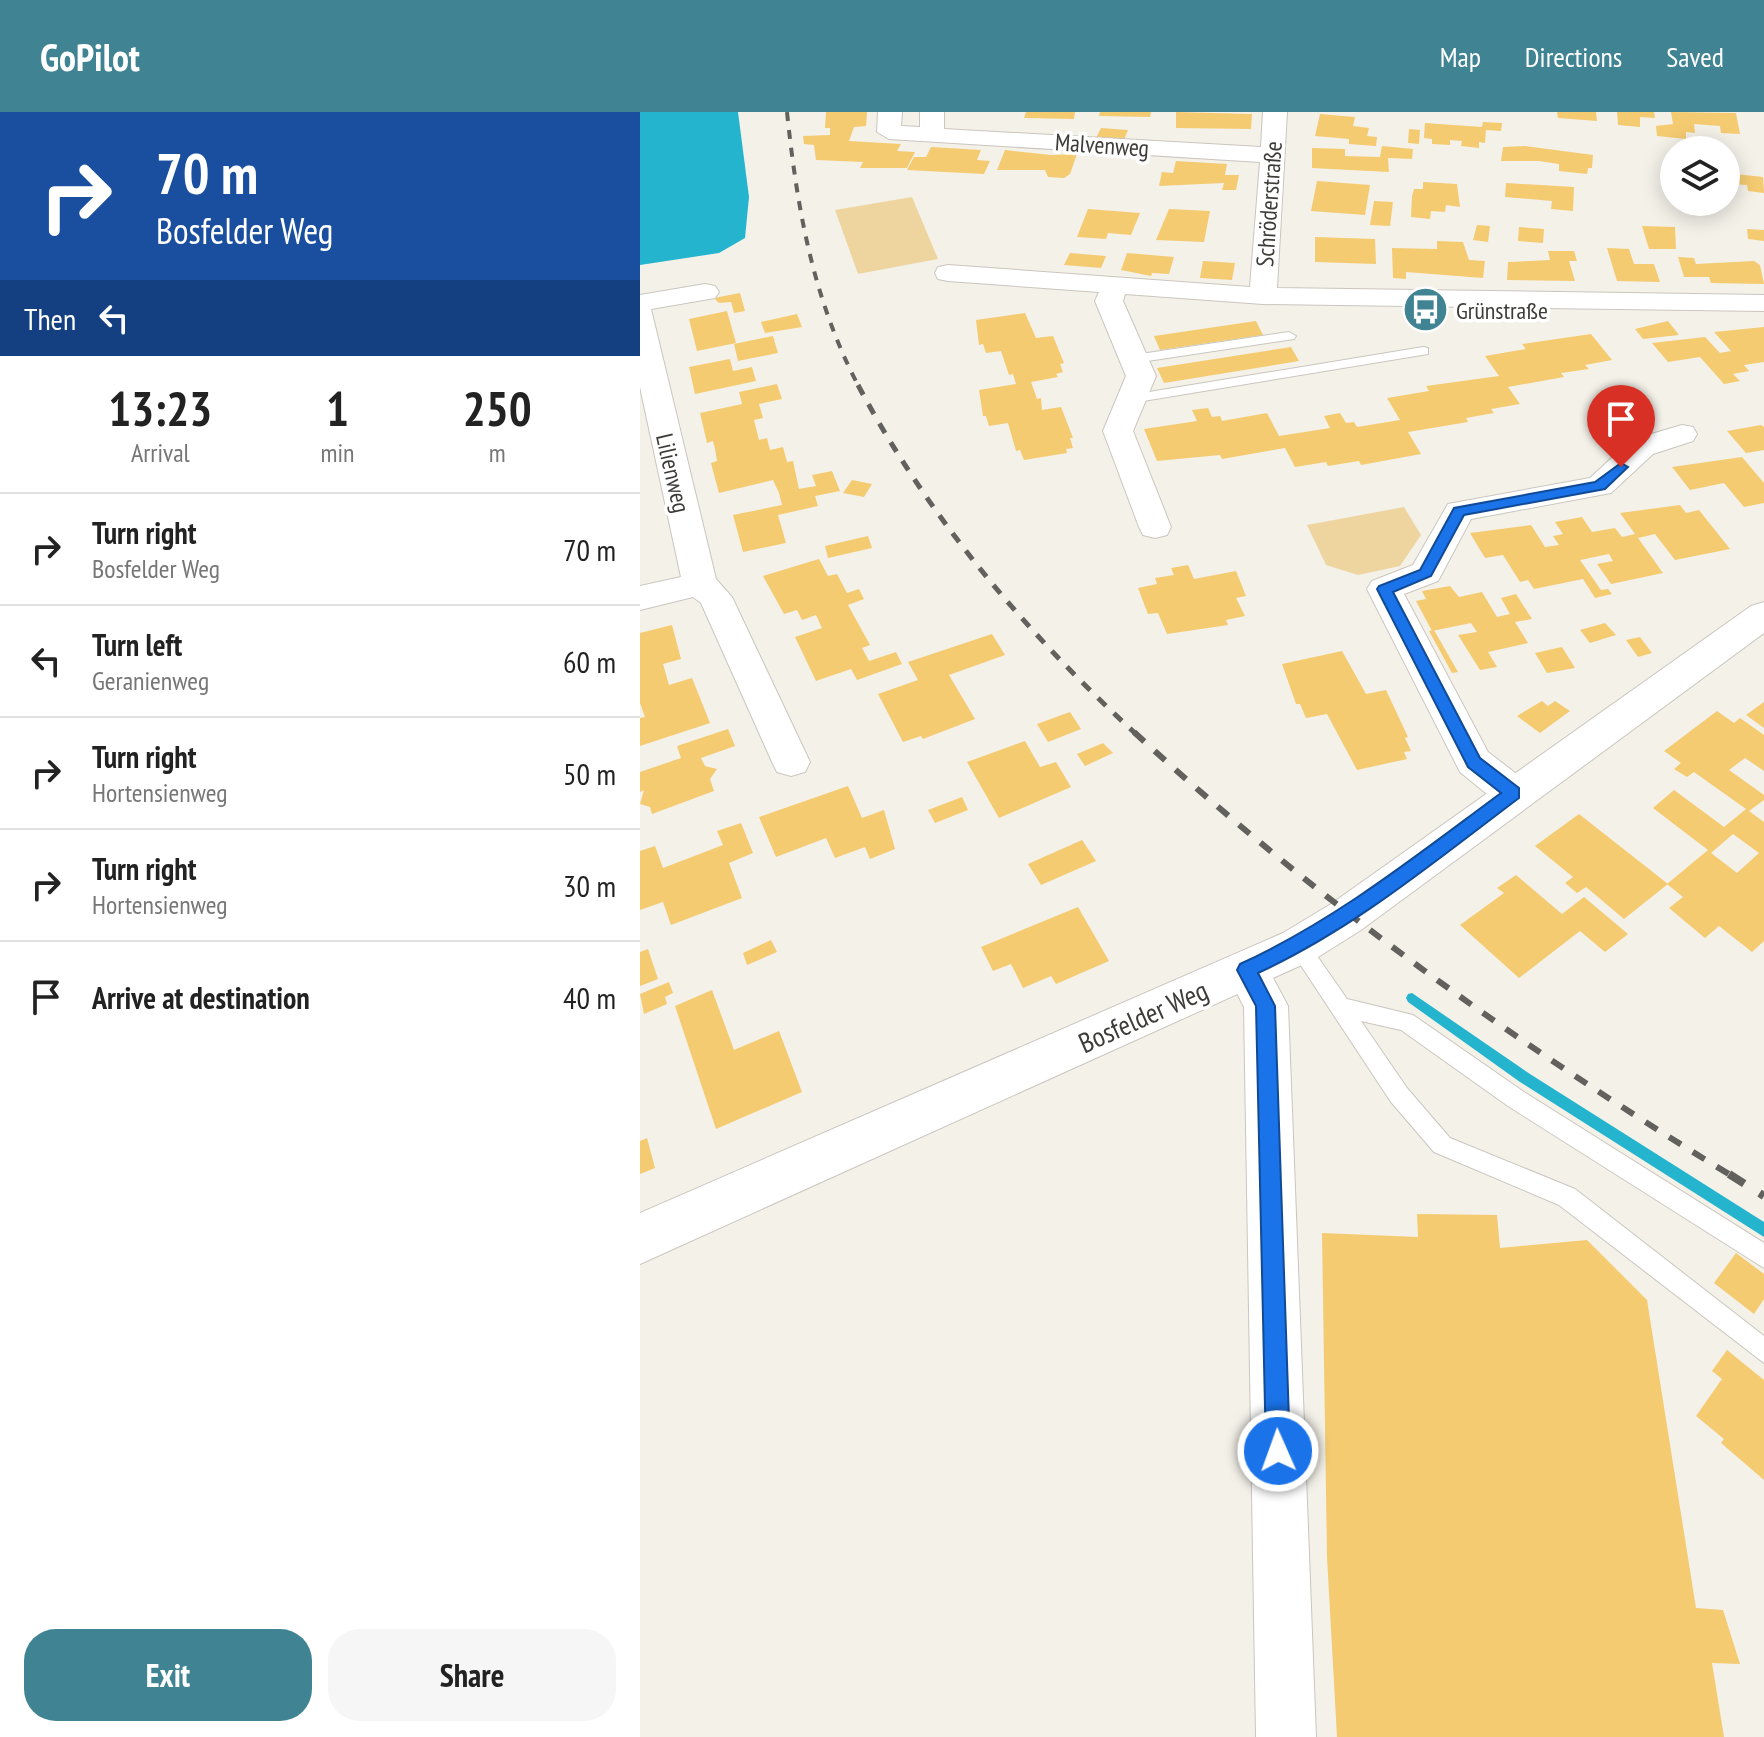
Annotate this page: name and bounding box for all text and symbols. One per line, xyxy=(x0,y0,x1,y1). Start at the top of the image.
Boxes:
text: GoPilot xyxy=(40,32,140,81)
text: Map xyxy=(1440,38,1481,75)
text: Directions xyxy=(1525,38,1622,75)
text: Saved xyxy=(1666,38,1724,75)
street label: Malvenweg xyxy=(1054,126,1150,164)
map controls xyxy=(1660,136,1740,216)
button: layers xyxy=(1660,136,1740,216)
text: 70 m xyxy=(156,137,258,209)
street label: Schröderstraße xyxy=(1249,140,1289,268)
icon: right xyxy=(24,144,128,248)
text: Bosfelder Weg xyxy=(156,207,333,254)
bus stop icon: Grünstraße xyxy=(1401,286,1449,334)
place label: Grünstraße xyxy=(1456,295,1548,326)
icon: left xyxy=(92,296,136,340)
text: Then xyxy=(24,299,76,338)
text: 13:23 xyxy=(108,377,212,439)
text: 1 xyxy=(326,377,349,439)
text: 250 xyxy=(463,377,532,439)
pin xyxy=(1587,385,1655,467)
icon: arrive xyxy=(1599,397,1643,441)
street label: Lilienweg xyxy=(649,430,697,516)
text: Arrival xyxy=(131,436,190,469)
text: min xyxy=(320,436,354,469)
text: m xyxy=(489,436,506,469)
text: Turn right xyxy=(92,513,196,552)
icon: right xyxy=(24,527,68,571)
text: 70 m xyxy=(563,530,616,569)
text: Bosfelder Weg xyxy=(92,552,220,585)
text: Turn left xyxy=(92,625,182,664)
icon: left xyxy=(24,639,68,683)
text: 60 m xyxy=(563,642,616,681)
text: Geranienweg xyxy=(92,664,209,697)
text: Turn right xyxy=(92,737,196,776)
icon: right xyxy=(24,751,68,795)
text: 50 m xyxy=(563,754,616,793)
text: Hortensienweg xyxy=(92,776,227,809)
text: Turn right xyxy=(92,849,196,888)
icon: right xyxy=(24,863,68,907)
text: 30 m xyxy=(563,866,616,905)
text: Hortensienweg xyxy=(92,888,227,921)
street label: Bosfelder Weg xyxy=(1072,971,1214,1061)
icon: arrive xyxy=(24,975,68,1019)
text: Arrive at destination xyxy=(92,978,310,1017)
text: 40 m xyxy=(563,978,616,1017)
position arrow xyxy=(1236,1409,1320,1493)
button: Exit xyxy=(24,1629,312,1721)
button: Share xyxy=(328,1629,616,1721)

